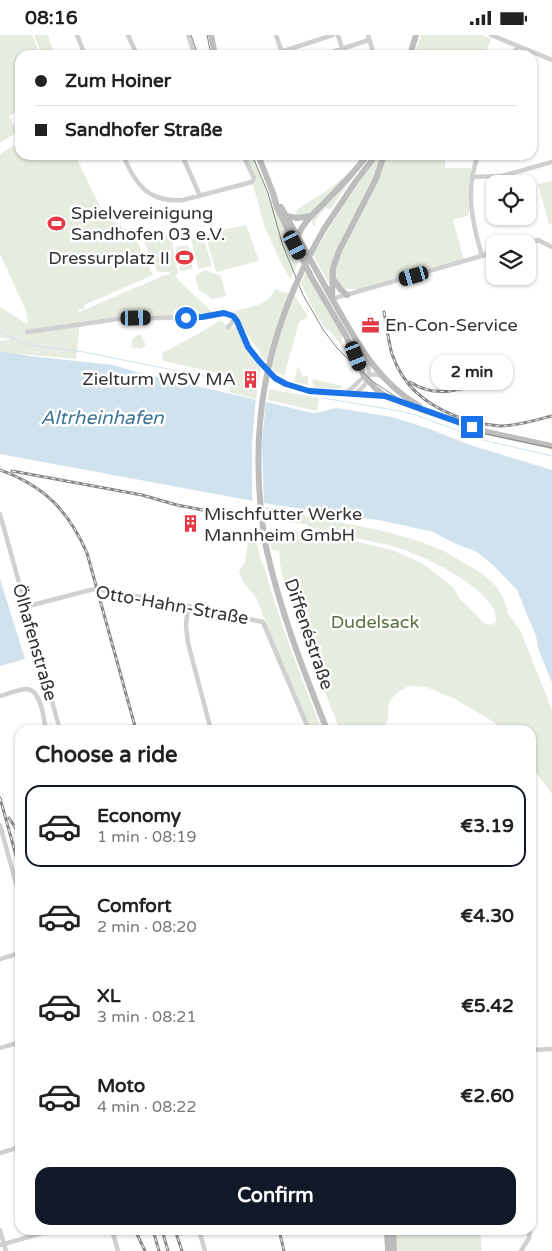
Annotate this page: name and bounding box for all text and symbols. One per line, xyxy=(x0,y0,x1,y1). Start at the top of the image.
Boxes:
text: 08:16 xyxy=(25,7,78,29)
text: Zum Hoiner xyxy=(65,70,171,92)
text: Sandhofer Straße xyxy=(65,119,222,141)
map controls xyxy=(486,175,536,285)
button: locate xyxy=(486,175,536,225)
place label: Spielvereinigung Sandhofen 03 e.V. xyxy=(71,202,226,245)
sports icon: Spielvereinigung Sandhofen 03 e.V. xyxy=(47,213,67,233)
car xyxy=(281,228,308,262)
button: layers xyxy=(486,235,536,285)
place label: Dressurplatz II xyxy=(48,247,170,269)
sports icon: Dressurplatz II xyxy=(174,248,194,268)
car xyxy=(397,265,430,287)
route start xyxy=(175,307,197,329)
car xyxy=(120,310,151,326)
place label: En-Con-Service xyxy=(385,314,518,336)
office icon: En-Con-Service xyxy=(361,315,381,335)
car xyxy=(343,339,368,373)
callout: 2 min xyxy=(431,355,513,389)
text: 2 min xyxy=(451,362,493,382)
place label: Zielturm WSV MA xyxy=(82,368,236,390)
building icon: Zielturm WSV MA xyxy=(240,369,260,389)
water label: Altrheinhafen xyxy=(41,407,164,429)
route end xyxy=(461,416,483,438)
place label: Mischfutter Werke Mannheim GmbH xyxy=(204,503,362,546)
building icon: Mischfutter Werke Mannheim GmbH xyxy=(180,514,200,534)
street label: Diffenéstraße xyxy=(280,576,338,692)
street label: Ölhafenstraße xyxy=(8,581,62,703)
street label: Otto-Hahn-Straße xyxy=(94,581,250,629)
park label: Dudelsack xyxy=(331,611,419,633)
text: Choose a ride xyxy=(35,742,178,768)
icon: car xyxy=(37,804,82,849)
text: Economy xyxy=(97,805,181,827)
text: €3.19 xyxy=(460,815,514,837)
text: 1 min · 08:19 xyxy=(97,827,196,847)
icon: car xyxy=(37,894,82,939)
text: Comfort xyxy=(97,895,171,917)
text: €4.30 xyxy=(460,905,514,927)
text: 2 min · 08:20 xyxy=(97,917,196,937)
icon: car xyxy=(37,984,82,1029)
text: XL xyxy=(97,985,121,1007)
text: €5.42 xyxy=(461,995,514,1017)
text: 3 min · 08:21 xyxy=(97,1007,196,1027)
icon: car xyxy=(37,1074,82,1119)
text: Moto xyxy=(97,1075,145,1097)
text: €2.60 xyxy=(460,1085,514,1107)
text: 4 min · 08:22 xyxy=(97,1097,196,1117)
button: Confirm xyxy=(35,1167,516,1225)

